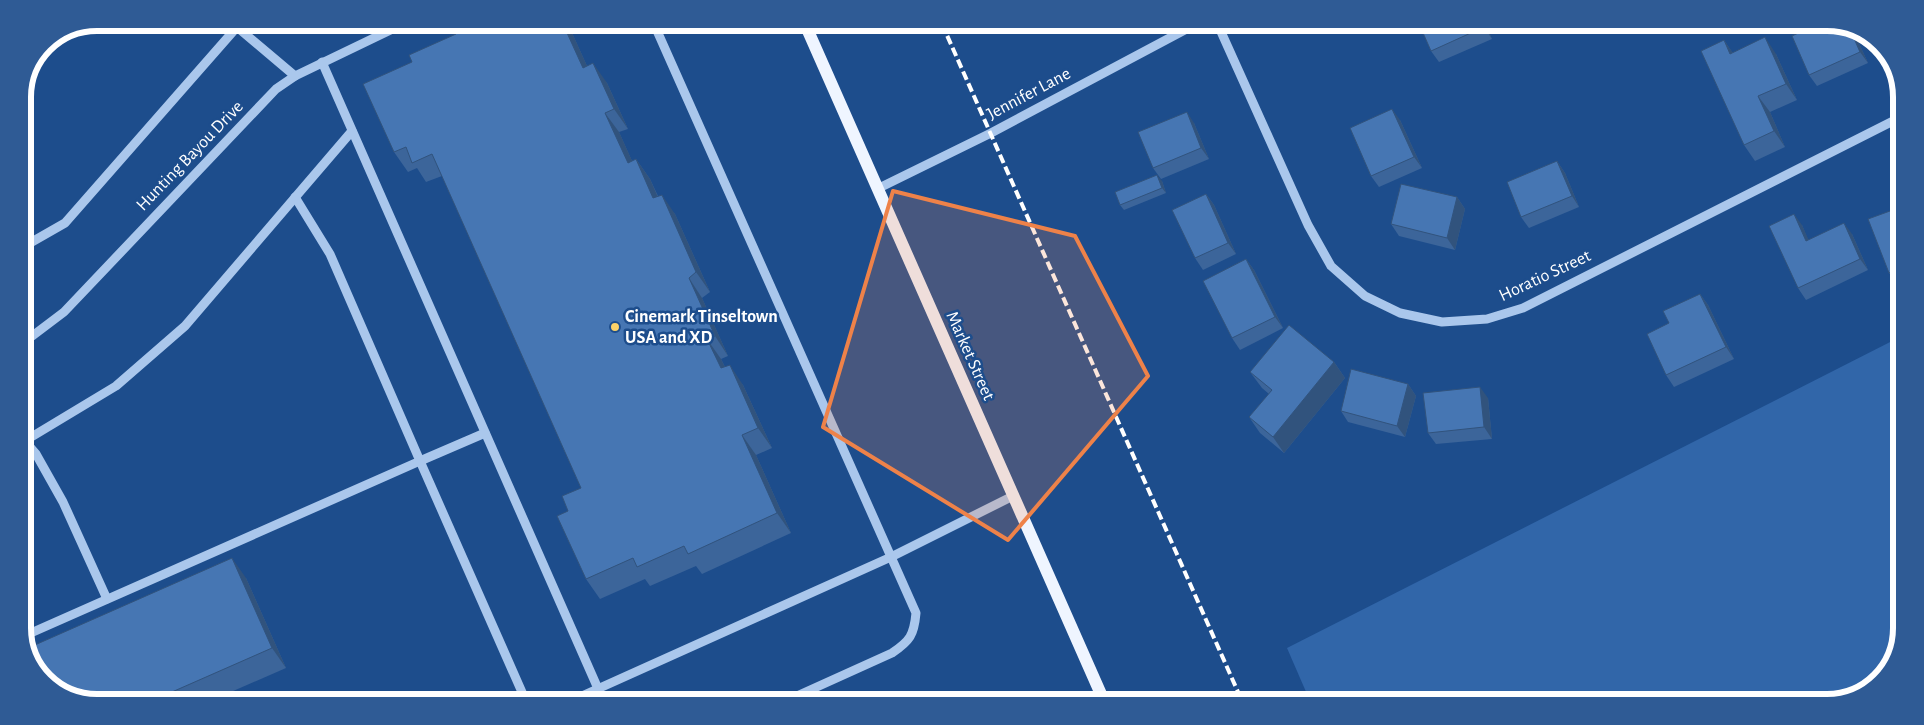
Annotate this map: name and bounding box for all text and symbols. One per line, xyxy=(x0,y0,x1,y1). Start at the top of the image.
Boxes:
street label: Jennifer Lane xyxy=(984,65,1074,123)
street label: Hunting Bayou Drive xyxy=(133,98,247,214)
street label: Horatio Street xyxy=(1496,247,1594,305)
place label: Cinemark Tinseltown USA and XD xyxy=(625,308,778,347)
street label: Market Street xyxy=(942,309,998,403)
marker: Cinemark Tinseltown USA and XD xyxy=(609,321,621,333)

